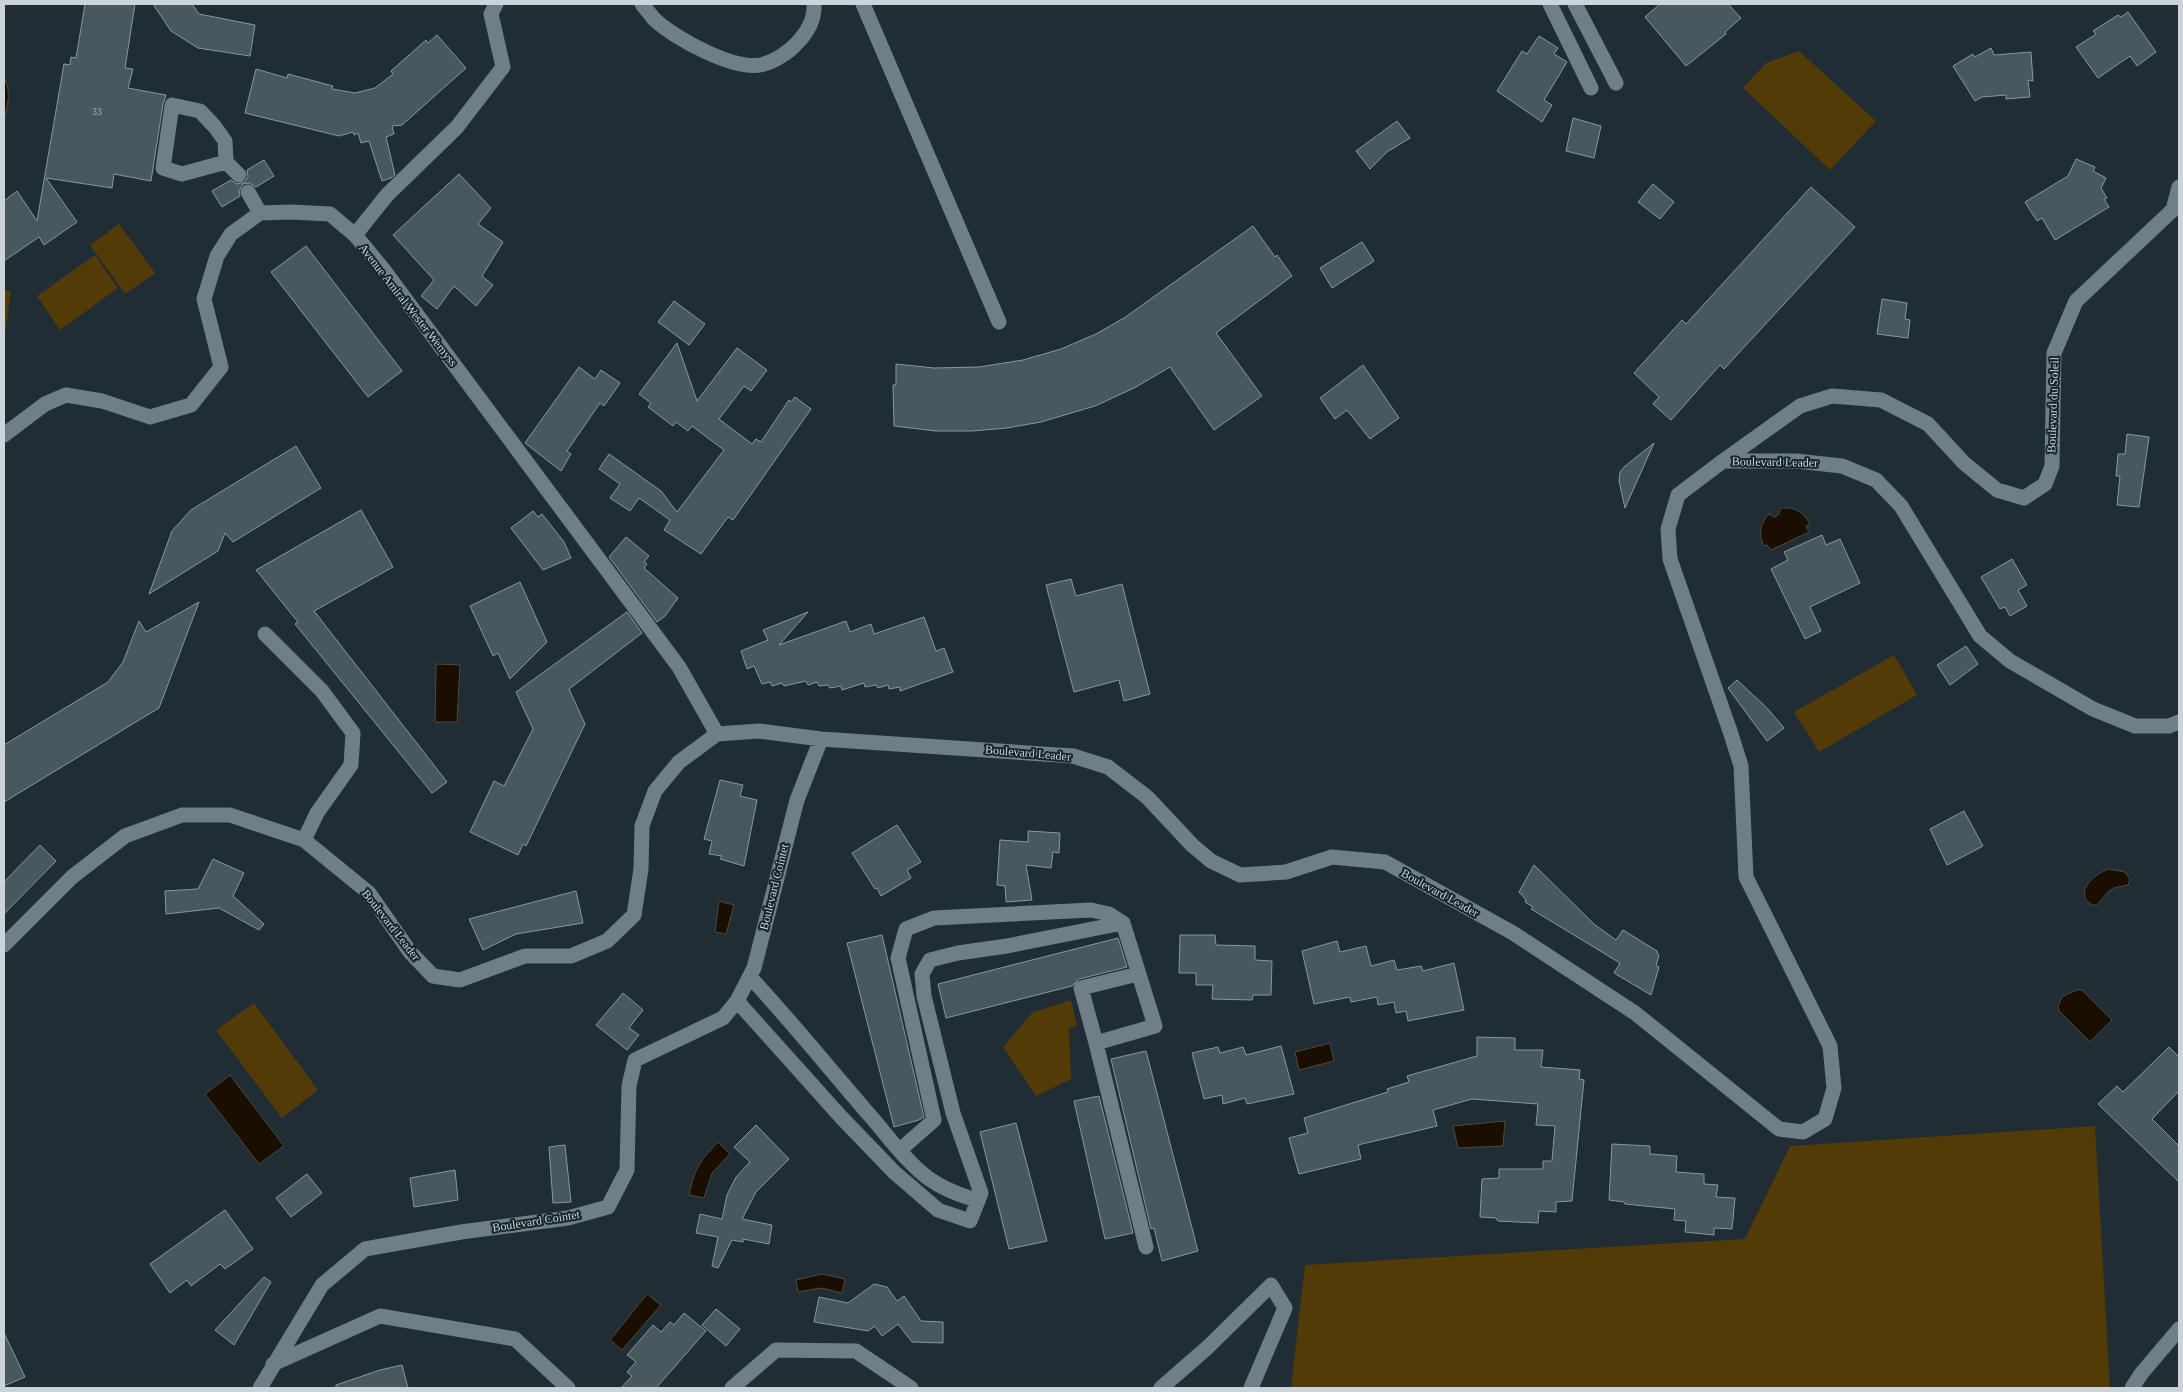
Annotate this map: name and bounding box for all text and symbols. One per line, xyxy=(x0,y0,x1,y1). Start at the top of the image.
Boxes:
house number: 33 xyxy=(92,106,102,117)
street label: Avenue Amiral Wester Wemyss xyxy=(356,241,460,369)
street label: Boulevard du Soleil xyxy=(2044,356,2062,453)
street label: Boulevard Leader xyxy=(1732,454,1818,470)
street label: Boulevard Leader xyxy=(984,742,1072,764)
street label: Boulevard Cointet xyxy=(757,842,792,932)
street label: Boulevard Leader xyxy=(1399,866,1481,920)
street label: Boulevard Leader xyxy=(359,887,423,963)
street label: Boulevard Cointet xyxy=(491,1207,581,1235)

